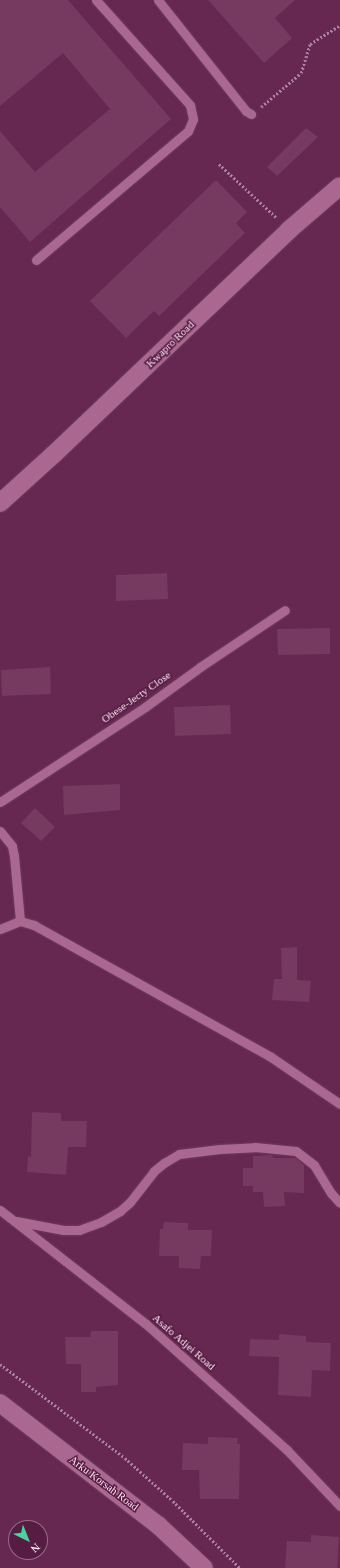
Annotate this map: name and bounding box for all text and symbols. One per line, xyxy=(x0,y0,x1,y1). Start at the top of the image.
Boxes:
street label: Kwapro Road xyxy=(143,318,197,370)
street label: Obese-Jecty Close xyxy=(99,668,173,726)
street label: Asafo Adjei Road xyxy=(150,1311,218,1373)
street label: Arku Korsah Road xyxy=(67,1453,141,1513)
north arrow xyxy=(8,1520,48,1560)
text: N xyxy=(29,1541,43,1555)

